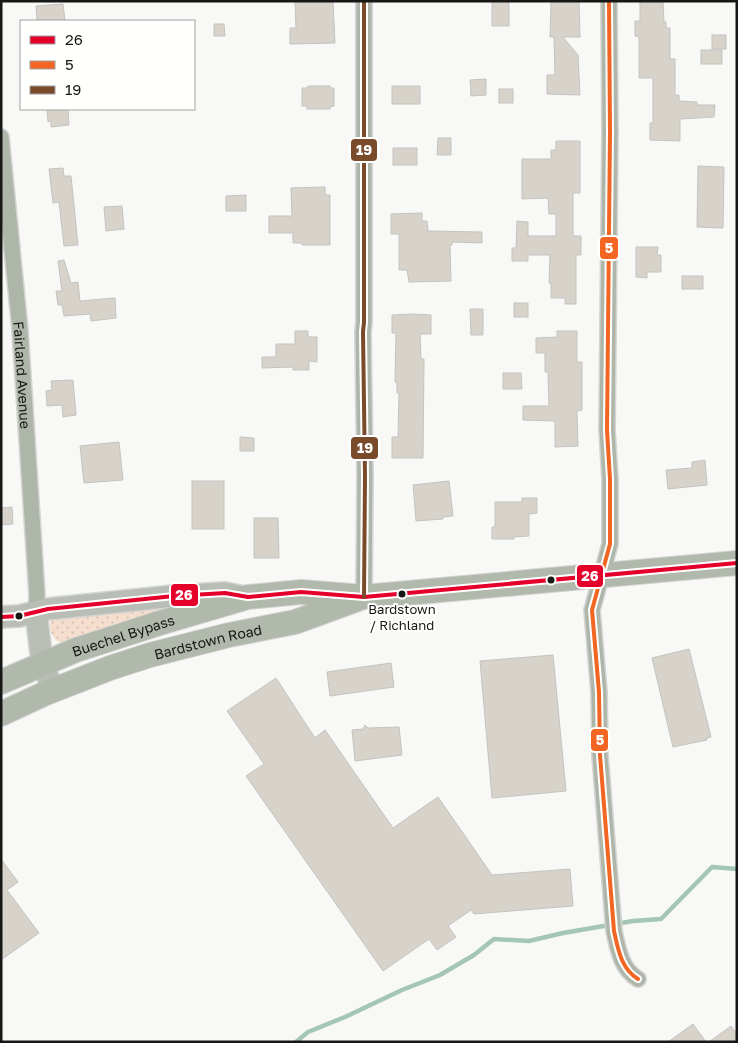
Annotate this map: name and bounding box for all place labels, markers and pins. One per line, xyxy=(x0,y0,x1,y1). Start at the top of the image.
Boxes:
unlabelled marker xyxy=(546,575,556,585)
marker: Bardstown / Richland xyxy=(397,589,407,599)
place label: Bardstown / Richland xyxy=(368,601,436,633)
unlabelled marker xyxy=(14,611,24,621)

